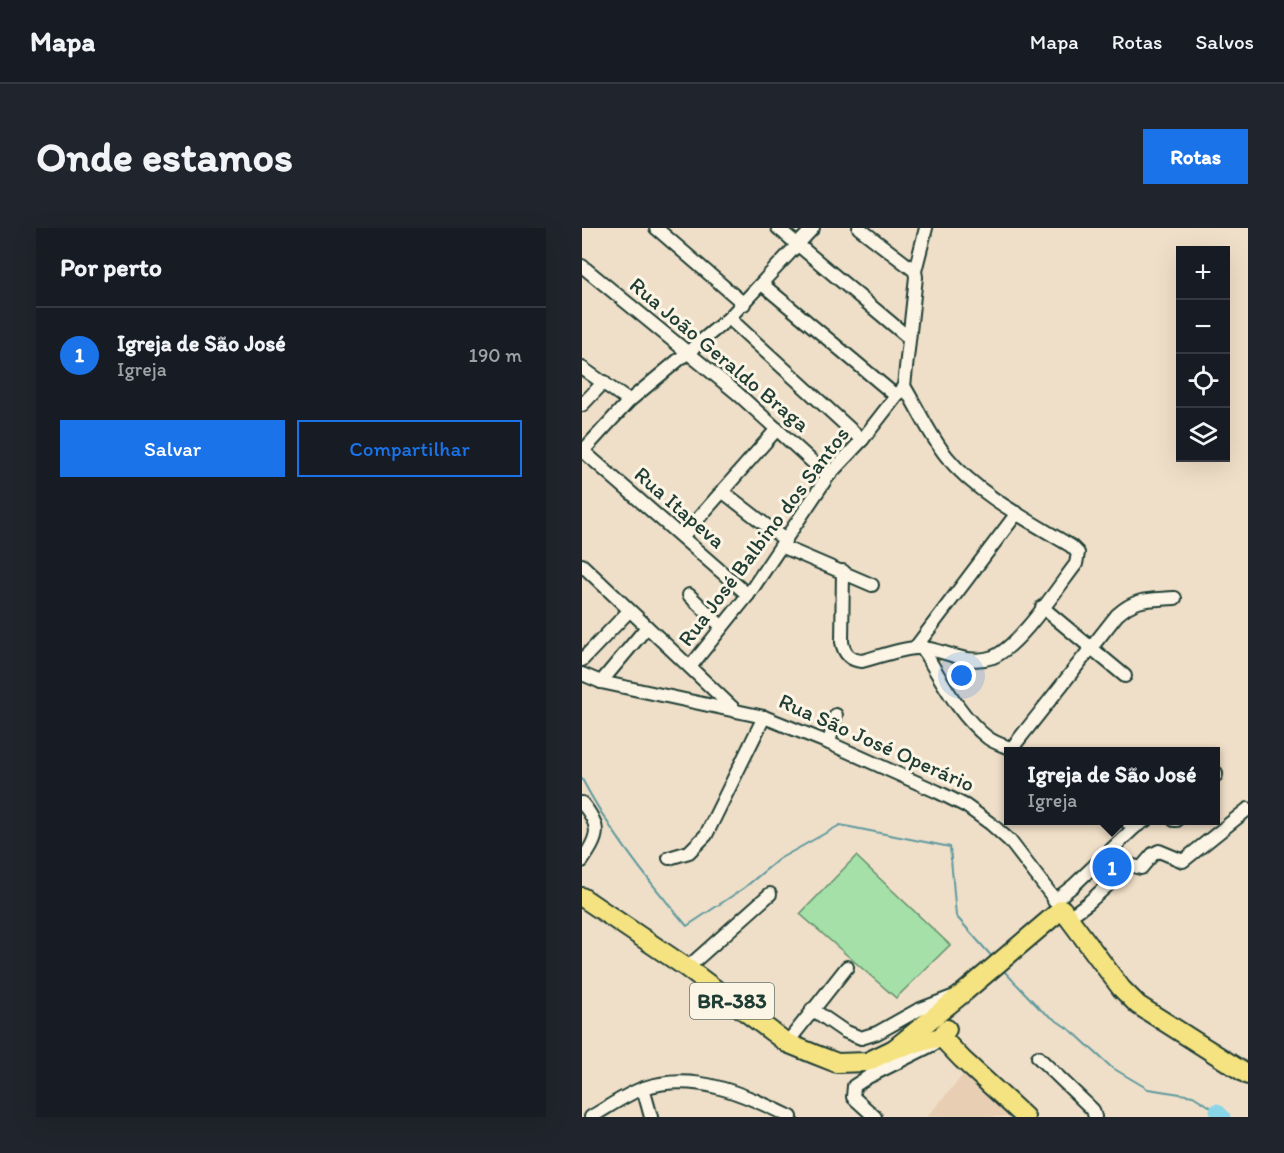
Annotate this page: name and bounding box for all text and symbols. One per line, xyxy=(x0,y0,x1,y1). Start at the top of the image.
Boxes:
text: Mapa xyxy=(30,24,95,58)
text: Mapa xyxy=(1030,29,1079,54)
text: Rotas xyxy=(1112,29,1162,54)
text: Salvos xyxy=(1195,29,1254,54)
button: Rotas xyxy=(1143,129,1248,184)
text: Onde estamos xyxy=(36,131,293,182)
map controls xyxy=(1176,246,1230,462)
button: + xyxy=(1176,246,1230,300)
text: Por perto xyxy=(60,251,162,283)
street label: Rua João Geraldo Braga xyxy=(624,271,816,438)
button: − xyxy=(1176,300,1230,354)
text: Igreja de São José xyxy=(117,330,286,357)
text: 1 xyxy=(75,343,84,367)
text: 190 m xyxy=(469,343,522,367)
button: locate xyxy=(1176,354,1230,408)
text: Igreja xyxy=(117,357,167,381)
button: layers xyxy=(1176,408,1230,462)
button: Salvar xyxy=(60,420,285,477)
button: Compartilhar xyxy=(297,420,522,477)
street label: Rua José Balbino dos Santos xyxy=(672,421,855,652)
street label: Rua Itapeva xyxy=(629,461,731,554)
your location xyxy=(947,661,976,690)
street label: Rua São José Operário xyxy=(775,687,979,798)
popup xyxy=(1004,747,1220,825)
text: Igreja de São José xyxy=(1028,761,1196,788)
text: Igreja xyxy=(1028,788,1077,812)
pin: 1 xyxy=(1092,844,1132,890)
road number: BR-383 xyxy=(690,983,774,1019)

